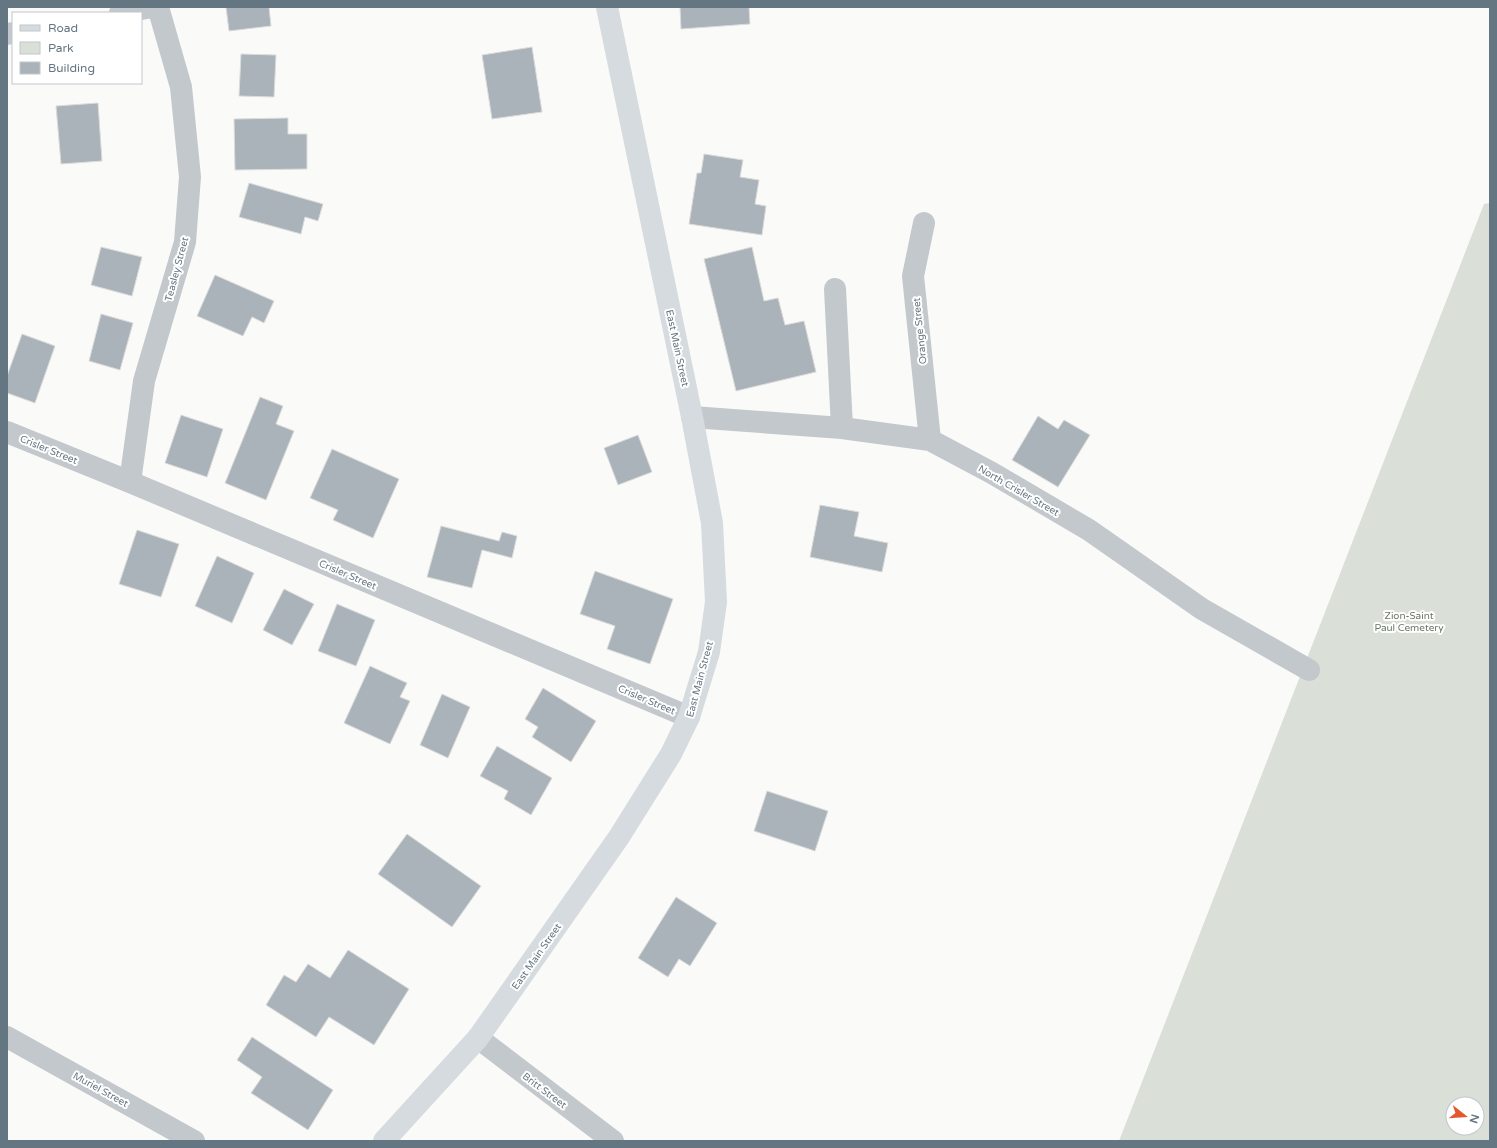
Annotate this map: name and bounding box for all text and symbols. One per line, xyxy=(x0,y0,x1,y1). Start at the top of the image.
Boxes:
legend xyxy=(12,12,142,84)
text: Road xyxy=(48,21,78,35)
text: Park xyxy=(48,41,74,55)
text: Building xyxy=(48,61,95,75)
street label: Teasley Street xyxy=(163,236,191,303)
street label: Orange Street xyxy=(911,297,929,365)
street label: East Main Street xyxy=(663,309,691,388)
street label: Crisler Street xyxy=(18,433,79,467)
street label: North Crisler Street xyxy=(976,463,1061,519)
street label: Crisler Street xyxy=(317,557,378,592)
park label: Zion-Saint Paul Cemetery xyxy=(1374,610,1444,634)
street label: East Main Street xyxy=(684,640,716,719)
street label: Crisler Street xyxy=(616,682,677,717)
street label: East Main Street xyxy=(509,921,564,992)
street label: Muriel Street xyxy=(71,1070,130,1110)
street label: Britt Street xyxy=(520,1070,569,1111)
north arrow xyxy=(1445,1096,1485,1136)
text: N xyxy=(1467,1113,1482,1125)

